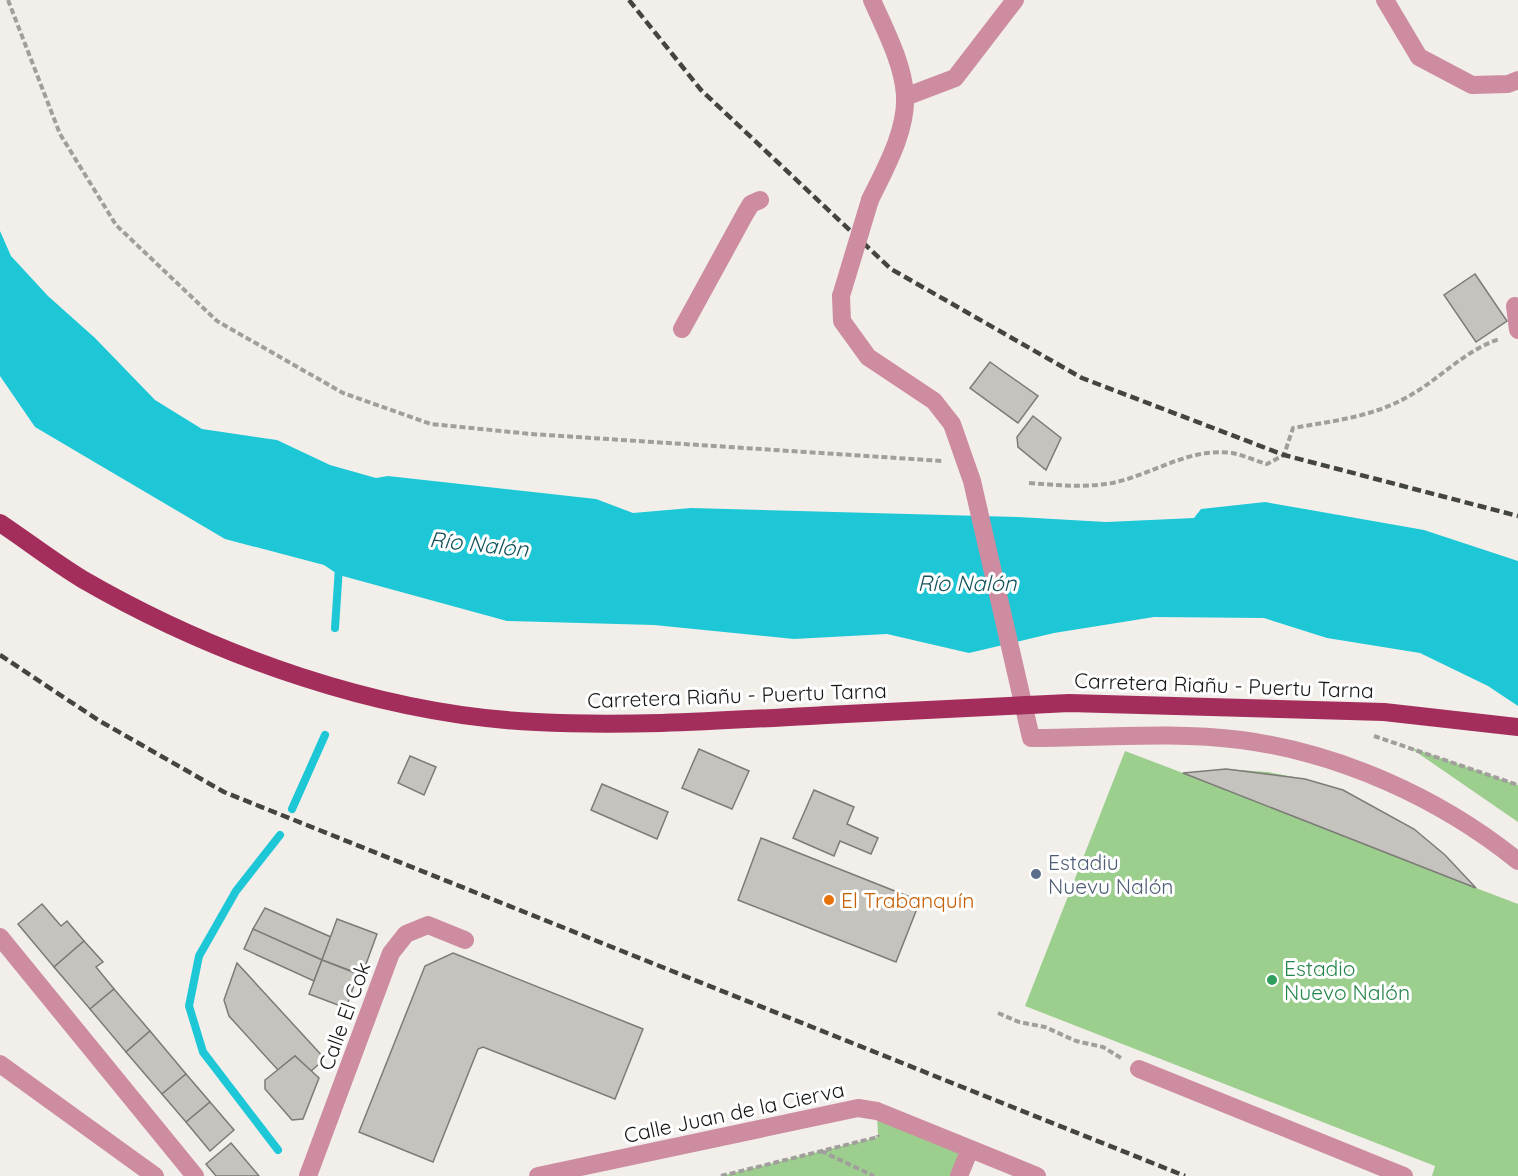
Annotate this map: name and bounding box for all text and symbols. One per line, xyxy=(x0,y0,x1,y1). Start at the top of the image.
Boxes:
water label: Río Nalón xyxy=(428,525,531,563)
water label: Río Nalón xyxy=(917,569,1018,597)
street label: Carretera Riañu - Puertu Tarna xyxy=(1074,667,1374,703)
street label: Carretera Riañu - Puertu Tarna xyxy=(587,677,887,713)
place label: Estadiu Nuevu Nalón xyxy=(1048,849,1173,899)
marker: Estadiu Nuevu Nalón xyxy=(1029,867,1043,881)
place label: El Trabanquín xyxy=(841,887,974,913)
marker: El Trabanquín xyxy=(822,893,836,907)
place label: Estadio Nuevo Nalón xyxy=(1284,955,1410,1005)
street label: Calle El Cok xyxy=(312,958,376,1074)
marker: Estadio Nuevo Nalón xyxy=(1265,973,1279,987)
street label: Calle Juan de la Cierva xyxy=(621,1076,847,1148)

